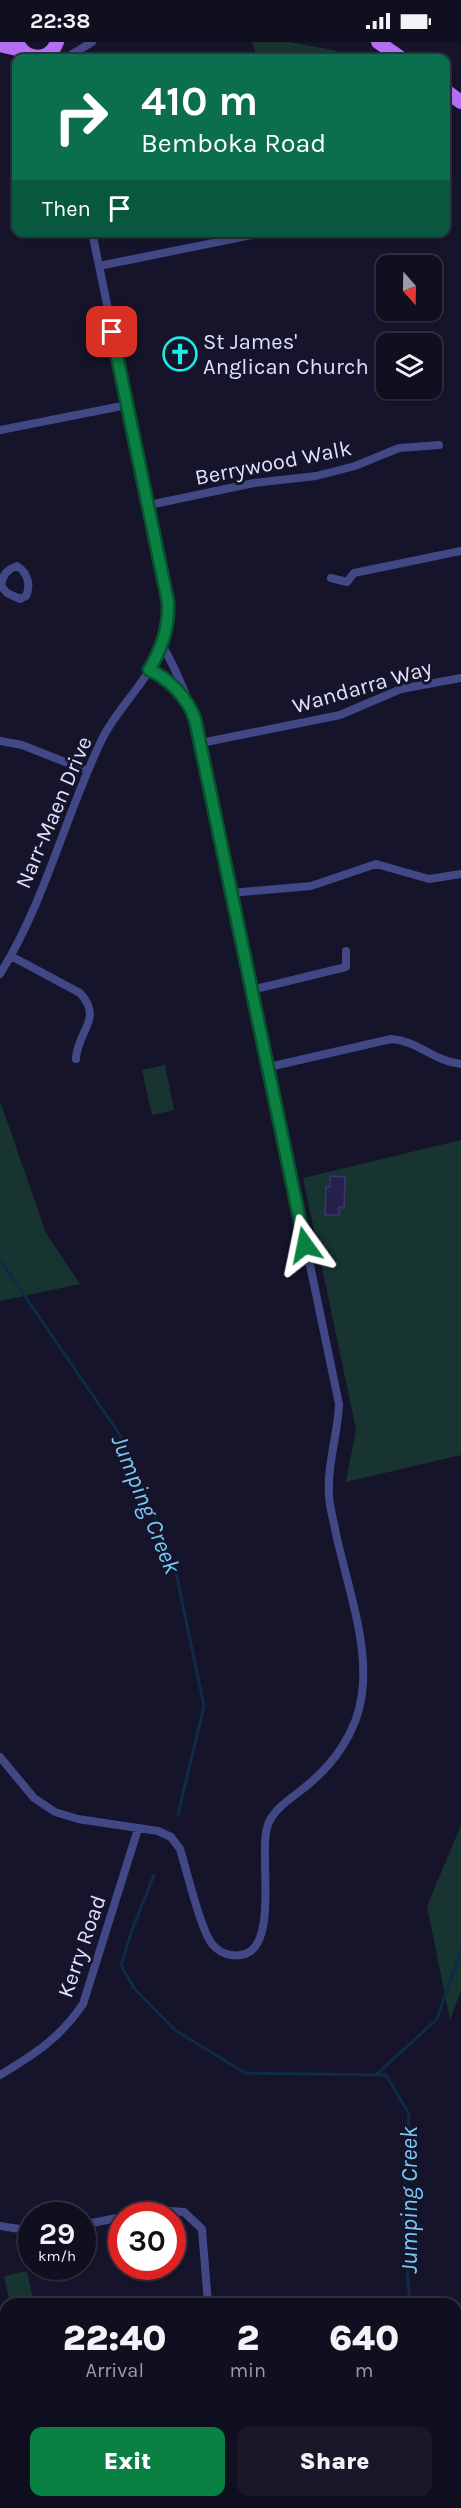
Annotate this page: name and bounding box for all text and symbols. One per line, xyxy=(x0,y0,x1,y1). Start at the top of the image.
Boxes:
text: 22:38 xyxy=(30,8,90,34)
text: 410 m xyxy=(141,76,258,126)
icon: right xyxy=(42,78,120,156)
text: Bemboka Road xyxy=(141,127,326,159)
icon: arrive xyxy=(103,192,136,225)
text: Then xyxy=(42,196,91,222)
north arrow xyxy=(376,255,442,321)
map controls xyxy=(376,255,442,399)
pin xyxy=(86,306,137,357)
icon: arrive xyxy=(95,315,128,348)
place label: St James' Anglican Church xyxy=(203,329,369,380)
button: layers xyxy=(376,333,442,399)
church icon: St James' Anglican Church xyxy=(162,336,198,372)
street label: Berrywood Walk xyxy=(193,435,354,491)
street label: Wandarra Way xyxy=(289,655,435,719)
street label: Narr-Maen Drive xyxy=(10,732,98,892)
position arrow xyxy=(273,1213,337,1277)
water label: Jumping Creek xyxy=(105,1430,187,1578)
street label: Kerry Road xyxy=(52,1892,112,2001)
water label: Jumping Creek xyxy=(395,2125,423,2274)
speed limit sign: 30 xyxy=(108,2202,186,2280)
text: 29 xyxy=(39,2216,75,2252)
text: km/h xyxy=(38,2247,76,2265)
text: 22:40 xyxy=(63,2317,167,2359)
text: 2 xyxy=(236,2317,259,2359)
text: 640 xyxy=(329,2317,399,2359)
text: Arrival xyxy=(85,2359,144,2382)
text: min xyxy=(229,2359,266,2382)
text: m xyxy=(355,2359,373,2382)
button: Exit xyxy=(30,2427,225,2496)
button: Share xyxy=(237,2427,432,2496)

